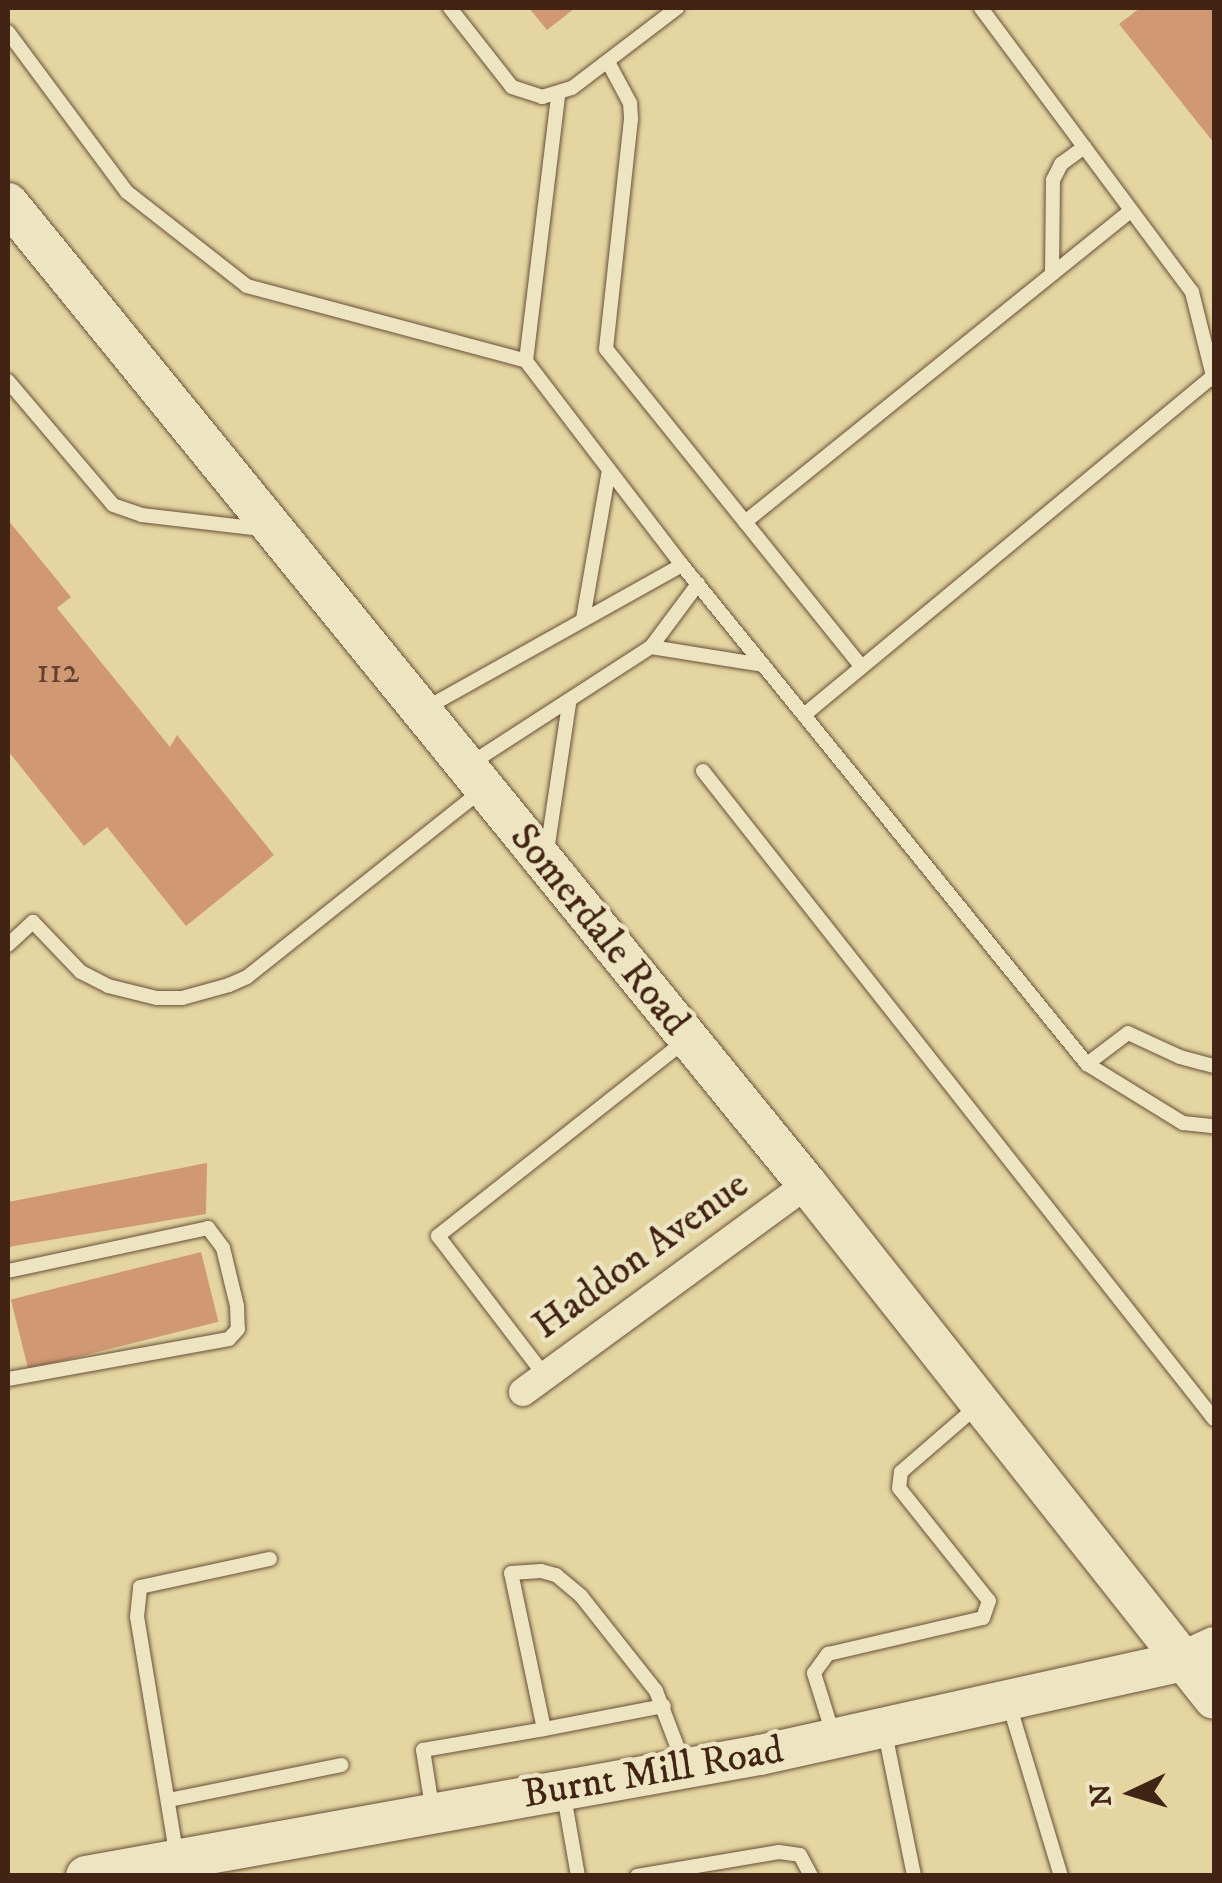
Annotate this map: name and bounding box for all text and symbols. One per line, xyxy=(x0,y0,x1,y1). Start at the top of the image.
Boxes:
house number: 112 xyxy=(37,651,79,693)
street label: Somerdale Road xyxy=(499,814,699,1046)
street label: Haddon Avenue xyxy=(524,1162,758,1350)
street label: Burnt Mill Road xyxy=(519,1726,787,1820)
north arrow xyxy=(1082,1743,1182,1843)
text: N xyxy=(1083,1782,1120,1808)

